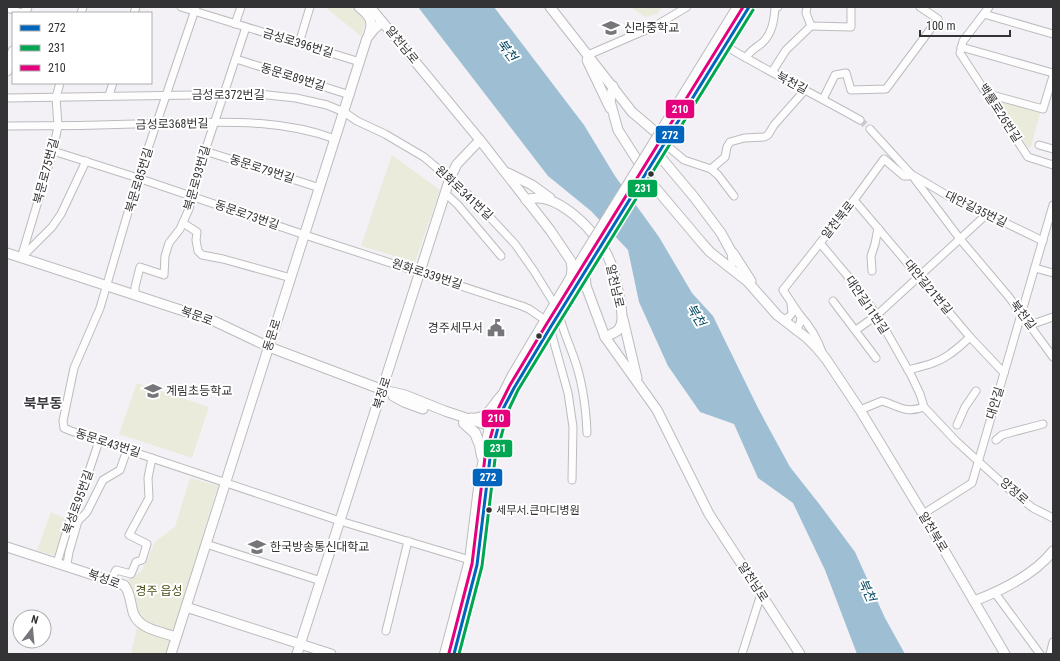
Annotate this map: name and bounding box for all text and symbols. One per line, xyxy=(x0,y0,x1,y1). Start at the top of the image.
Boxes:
legend xyxy=(12,12,152,84)
scale bar xyxy=(920,12,1010,38)
school or university icon: 신라중학교 xyxy=(601,18,621,38)
text: 100 m xyxy=(926,19,956,33)
text: 272 xyxy=(48,21,66,35)
place label: 신라중학교 xyxy=(624,21,679,35)
street label: 알천남로 xyxy=(383,23,421,67)
street label: 금성로396번길 xyxy=(261,26,335,60)
water label: 북천 xyxy=(494,36,521,65)
text: 231 xyxy=(48,41,66,55)
text: 210 xyxy=(48,61,66,75)
street label: 동문로89번길 xyxy=(259,61,327,93)
street label: 북천길 xyxy=(774,69,810,97)
street label: 백률로26번길 xyxy=(976,81,1024,145)
street label: 금성로372번길 xyxy=(192,88,264,102)
line badge: 210 xyxy=(665,99,695,119)
text: 210 xyxy=(672,103,689,116)
street label: 금성로368번길 xyxy=(135,116,209,132)
line badge: 272 xyxy=(655,125,685,144)
text: 272 xyxy=(662,129,679,142)
street label: 북문로75번길 xyxy=(31,137,61,205)
street label: 북문로93번길 xyxy=(181,144,213,212)
street label: 북문로85번길 xyxy=(123,146,155,214)
street label: 동문로79번길 xyxy=(228,152,296,186)
street label: 원화로341번길 xyxy=(433,163,495,223)
unlabelled marker xyxy=(646,169,656,179)
line badge: 231 xyxy=(627,179,658,198)
text: 231 xyxy=(635,182,651,195)
street label: 대안길35번길 xyxy=(943,188,1009,230)
street label: 동문로73번길 xyxy=(213,197,281,233)
street label: 알천북로 xyxy=(819,198,857,242)
street label: 원화로339번길 xyxy=(390,256,464,292)
street label: 대안길21번길 xyxy=(901,257,955,317)
street label: 알천남로 xyxy=(603,263,627,309)
street label: 대안길11번길 xyxy=(842,273,892,337)
street label: 북천길 xyxy=(1007,298,1039,332)
water label: 북천 xyxy=(683,301,709,330)
street label: 북문로 xyxy=(179,304,215,328)
street label: 동문로 xyxy=(260,317,284,353)
public building icon: 경주세무서 xyxy=(486,318,506,338)
place label: 경주세무서 xyxy=(428,321,483,335)
unlabelled marker xyxy=(534,331,544,341)
street label: 북정로 xyxy=(370,375,394,411)
school or university icon: 계림초등학교 xyxy=(143,381,163,401)
place label: 계림초등학교 xyxy=(166,384,232,398)
street label: 대안길 xyxy=(983,385,1007,421)
district label: 북부동 xyxy=(24,395,62,411)
line badge: 210 xyxy=(481,409,511,428)
text: 210 xyxy=(488,412,505,425)
street label: 동문로43번길 xyxy=(74,426,142,460)
line badge: 231 xyxy=(483,439,513,458)
text: 231 xyxy=(490,442,506,455)
street label: 북성로95번길 xyxy=(60,468,96,536)
line badge: 272 xyxy=(472,468,503,487)
text: 272 xyxy=(480,471,497,484)
street label: 양정로 xyxy=(997,475,1031,507)
place label: 세무서.큰마디병원 xyxy=(496,504,580,517)
marker: 세무서.큰마디병원 xyxy=(484,505,494,515)
street label: 알천북로 xyxy=(916,509,950,555)
school or university icon: 한국방송통신대학교 xyxy=(247,537,267,557)
place label: 한국방송통신대학교 xyxy=(270,540,369,554)
street label: 알천남로 xyxy=(735,560,771,604)
street label: 북성로 xyxy=(86,567,122,591)
water label: 북천 xyxy=(855,576,879,605)
park label: 경주 읍성 xyxy=(136,584,182,598)
north arrow xyxy=(12,609,52,649)
text: N xyxy=(30,613,40,627)

